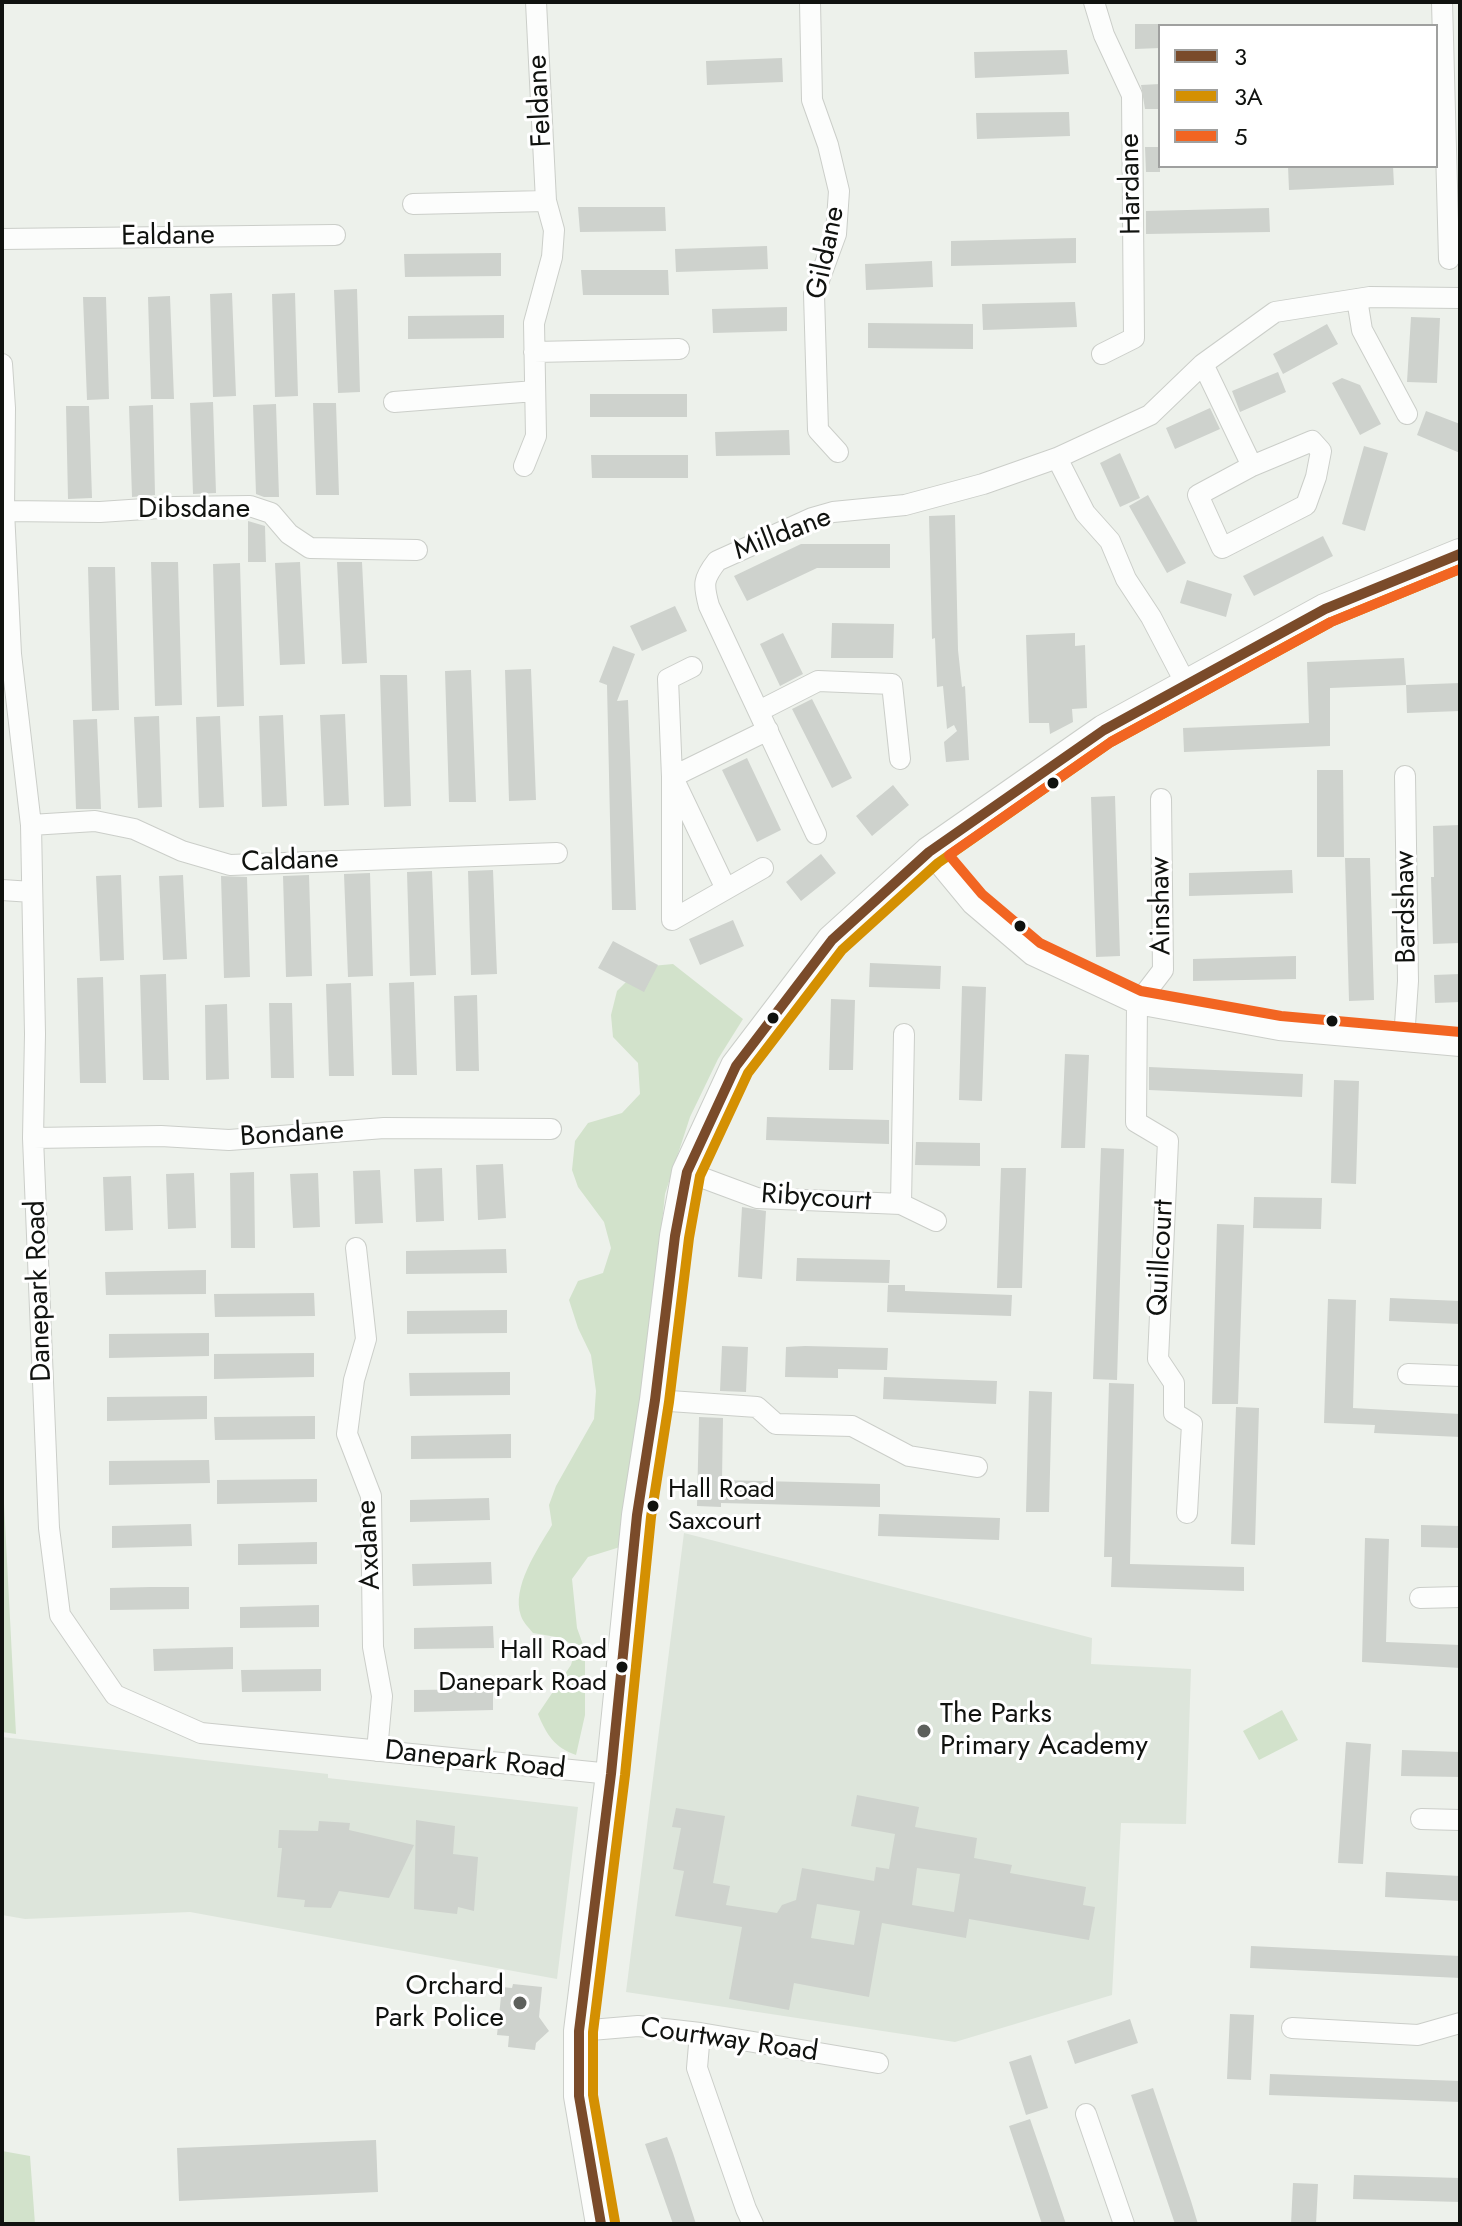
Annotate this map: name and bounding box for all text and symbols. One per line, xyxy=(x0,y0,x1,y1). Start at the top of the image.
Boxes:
legend xyxy=(1158,24,1438,168)
text: 3 xyxy=(1234,39,1247,74)
street label: Feldane xyxy=(522,54,560,148)
text: 3A xyxy=(1234,79,1263,114)
text: 5 xyxy=(1234,119,1248,154)
street label: Hardane xyxy=(1114,133,1150,235)
street label: Gildane xyxy=(801,204,853,302)
street label: Ealdane xyxy=(121,219,215,255)
street label: Dibsdane xyxy=(138,493,250,527)
street label: Milldane xyxy=(730,501,836,569)
unlabelled marker xyxy=(1045,775,1061,791)
street label: Caldane xyxy=(241,844,339,880)
street label: Bardshaw xyxy=(1389,850,1425,964)
street label: Ainshaw xyxy=(1144,856,1180,956)
unlabelled marker xyxy=(1012,918,1028,934)
unlabelled marker xyxy=(765,1010,781,1026)
unlabelled marker xyxy=(1324,1013,1340,1029)
street label: Bondane xyxy=(239,1115,345,1155)
street label: Ribycourt xyxy=(760,1178,872,1220)
street label: Quillcourt xyxy=(1142,1199,1182,1317)
street label: Danepark Road xyxy=(20,1200,60,1382)
place label: Hall Road Saxcourt xyxy=(668,1475,775,1536)
marker: Hall Road Saxcourt xyxy=(645,1498,661,1514)
street label: Axdane xyxy=(351,1499,389,1591)
place label: Hall Road Danepark Road xyxy=(438,1636,607,1698)
marker: Hall Road Danepark Road xyxy=(614,1659,630,1675)
place label: The Parks Primary Academy xyxy=(940,1698,1148,1764)
marker: The Parks Primary Academy xyxy=(915,1722,933,1740)
street label: Danepark Road xyxy=(383,1735,567,1787)
place label: Orchard Park Police xyxy=(374,1970,504,2036)
marker: Orchard Park Police xyxy=(511,1994,529,2012)
street label: Courtway Road xyxy=(638,2012,820,2070)

